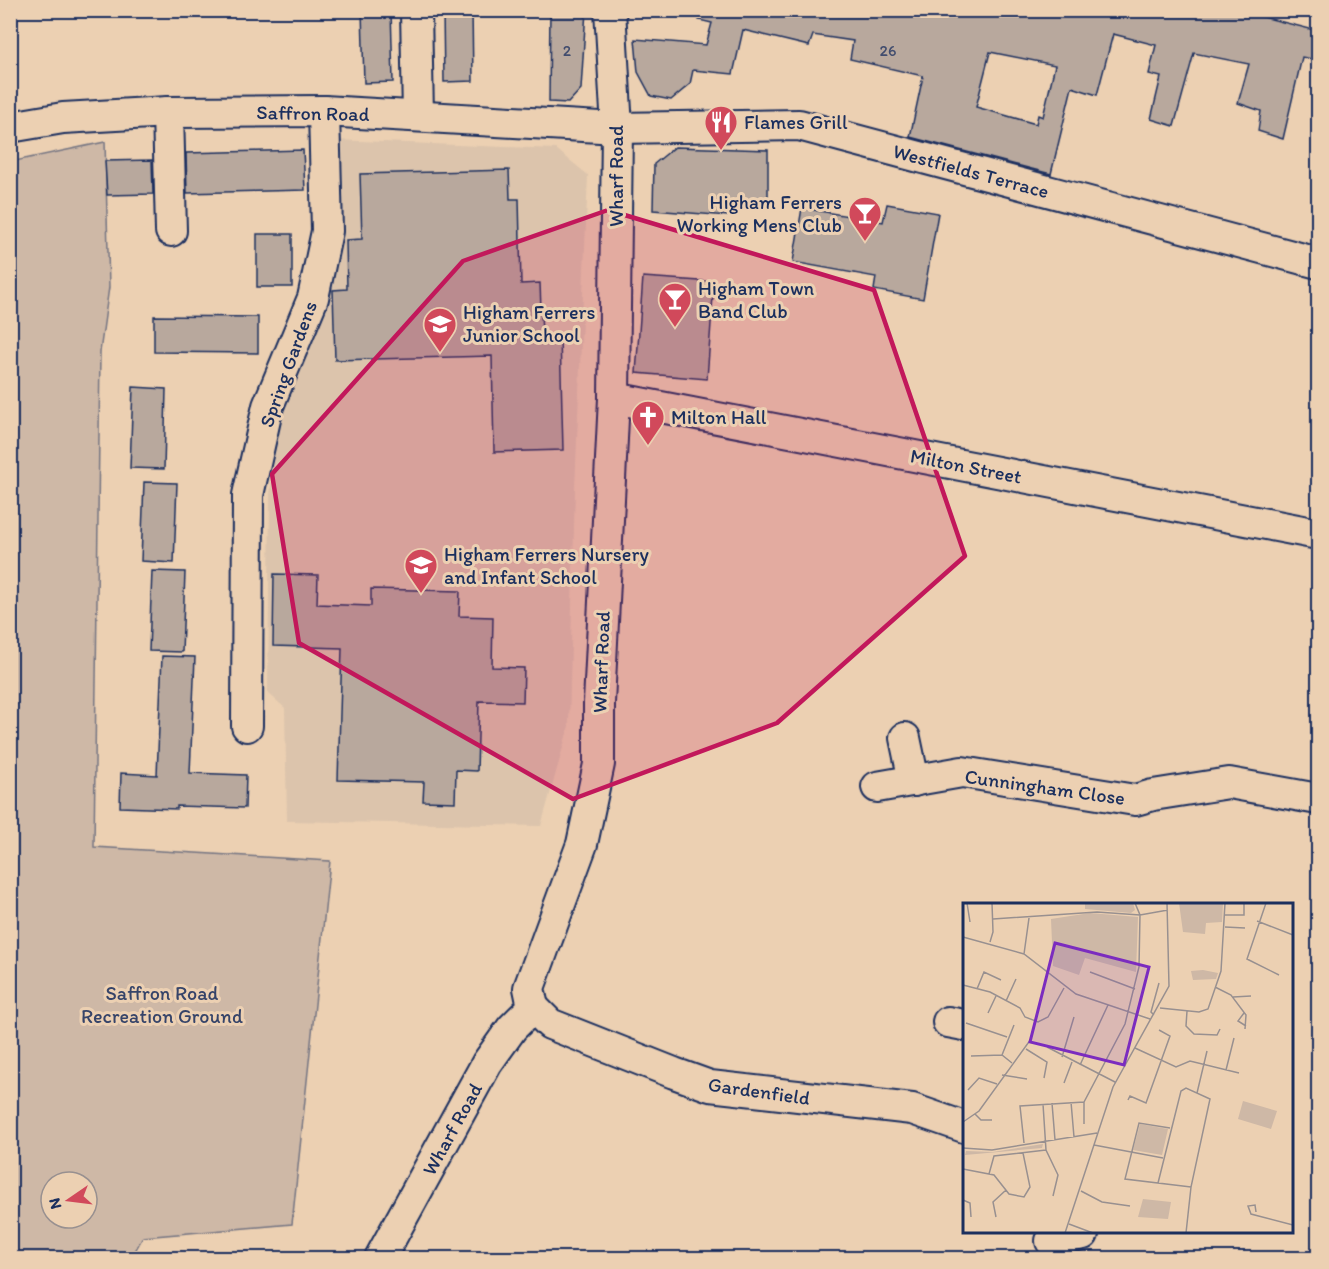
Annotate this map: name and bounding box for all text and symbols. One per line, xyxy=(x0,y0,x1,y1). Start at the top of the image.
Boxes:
house number: 2 xyxy=(563,41,572,60)
house number: 26 xyxy=(880,41,896,60)
street label: Saffron Road xyxy=(256,100,370,126)
restaurant icon: Flames Grill xyxy=(703,104,739,151)
place label: Flames Grill xyxy=(744,110,848,134)
street label: Wharf Road xyxy=(604,125,628,227)
street label: Westfields Terrace xyxy=(890,139,1052,203)
place label: Higham Ferrers Working Mens Club xyxy=(676,190,842,237)
bar icon: Higham Ferrers Working Mens Club xyxy=(847,195,883,242)
place label: Higham Town Band Club xyxy=(698,276,815,323)
bar icon: Higham Town Band Club xyxy=(657,281,693,328)
street label: Spring Gardens xyxy=(254,298,322,430)
place label: Higham Ferrers Junior School xyxy=(463,300,595,347)
school or university icon: Higham Ferrers Junior School xyxy=(422,306,458,353)
church icon: Milton Hall xyxy=(630,399,666,446)
place label: Milton Hall xyxy=(671,405,767,429)
street label: Milton Street xyxy=(908,443,1024,489)
place label: Higham Ferrers Nursery and Infant School xyxy=(444,542,649,589)
school or university icon: Higham Ferrers Nursery and Infant School xyxy=(403,547,439,594)
street label: Wharf Road xyxy=(587,611,615,713)
street label: Cunningham Close xyxy=(963,764,1127,810)
inset map xyxy=(963,903,1293,1233)
park label: Saffron Road Recreation Ground xyxy=(81,981,243,1028)
street label: Gardenfield xyxy=(707,1072,812,1110)
street label: Wharf Road xyxy=(417,1079,487,1179)
north arrow xyxy=(39,1170,99,1230)
text: N xyxy=(44,1196,65,1211)

